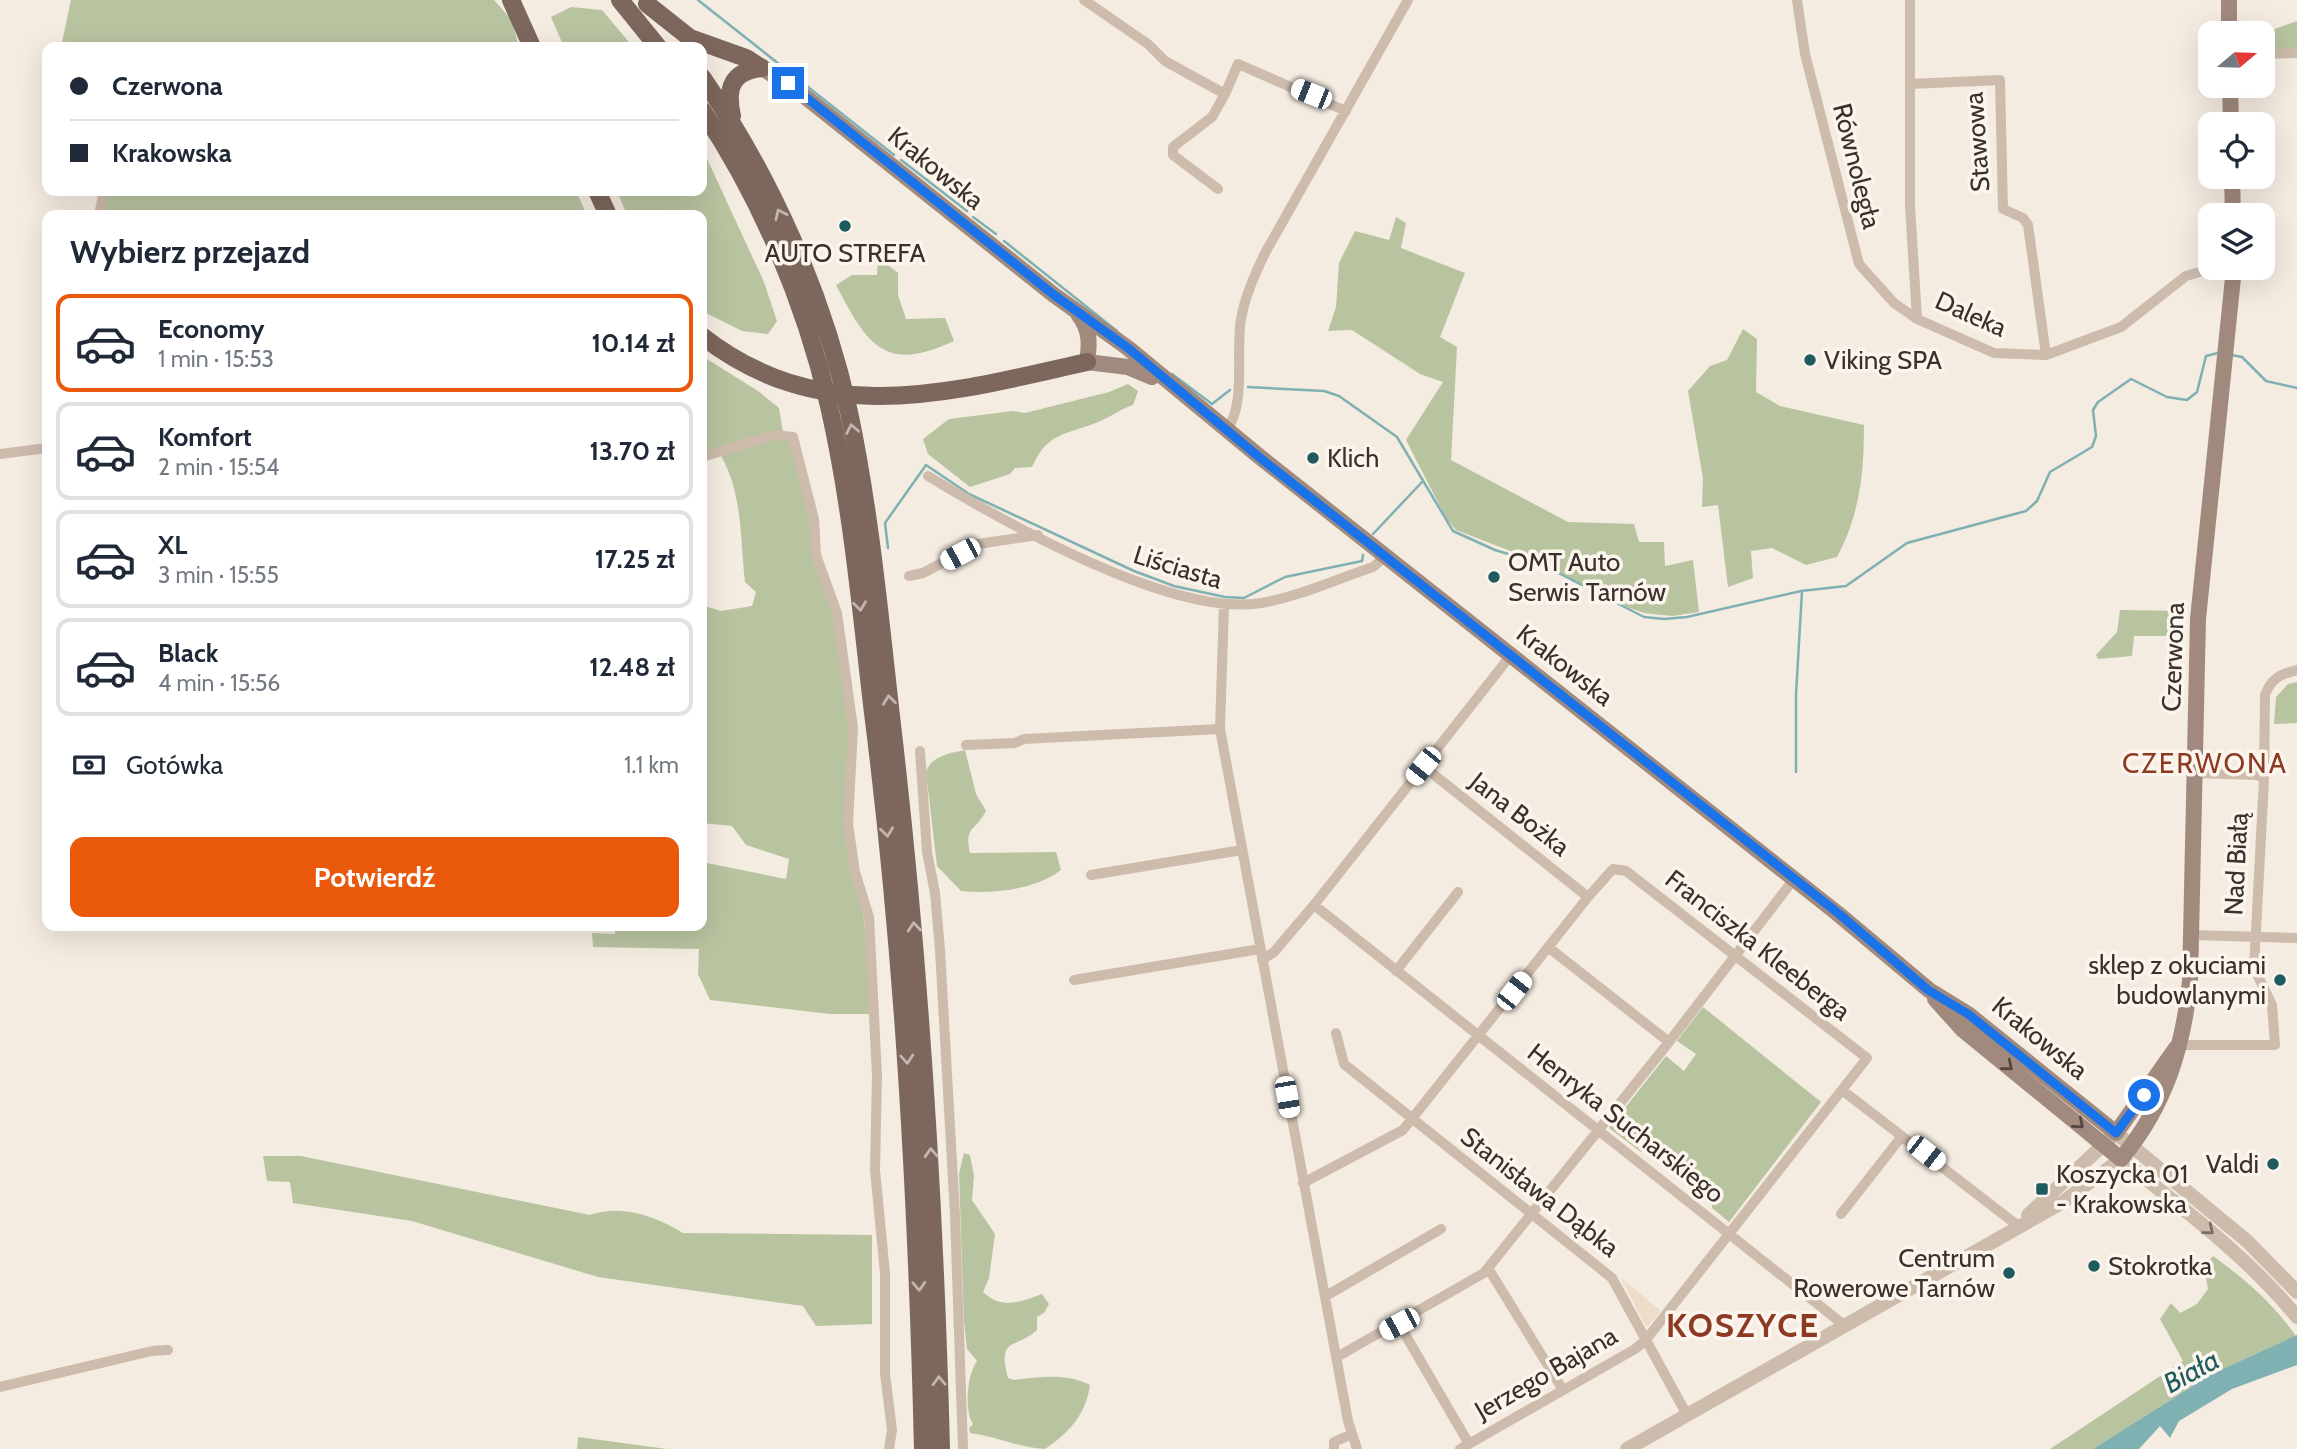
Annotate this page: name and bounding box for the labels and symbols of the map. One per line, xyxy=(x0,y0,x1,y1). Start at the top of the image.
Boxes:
north arrow xyxy=(2198,21,2275,98)
route end xyxy=(772,67,804,99)
car xyxy=(1288,76,1335,112)
street label: Stawowa xyxy=(1958,91,1996,193)
street label: Równoległa xyxy=(1826,100,1888,232)
street label: Krakowska xyxy=(882,120,991,217)
one-way arrow xyxy=(774,209,788,221)
marker: AUTO STREFA xyxy=(837,218,853,234)
place label: AUTO STREFA xyxy=(765,237,925,269)
street label: Daleka xyxy=(1930,284,2012,344)
place label: Viking SPA xyxy=(1824,344,1942,376)
marker: Viking SPA xyxy=(1802,352,1818,368)
one-way arrow xyxy=(846,423,861,435)
place label: Klich xyxy=(1327,442,1379,474)
marker: Klich xyxy=(1305,450,1321,466)
car xyxy=(937,535,984,573)
street label: Liściasta xyxy=(1130,538,1227,596)
place label: OMT Auto Serwis Tarnów xyxy=(1508,546,1666,608)
marker: OMT Auto Serwis Tarnów xyxy=(1486,569,1502,585)
one-way arrow xyxy=(853,600,868,612)
street label: Czerwona xyxy=(2155,601,2191,712)
street label: Krakowska xyxy=(1510,617,1620,713)
one-way arrow xyxy=(881,695,896,706)
car xyxy=(1402,743,1445,789)
district label: CZERWONA xyxy=(2122,746,2288,780)
street label: Jana Bożka xyxy=(1463,765,1577,863)
street label: Nad Białą xyxy=(2217,811,2255,916)
one-way arrow xyxy=(880,826,895,838)
street label: Franciszka Kleeberga xyxy=(1659,863,1857,1028)
one-way arrow xyxy=(907,921,922,932)
place label: sklep z okuciami budowlanymi xyxy=(2088,949,2266,1011)
car xyxy=(1493,968,1536,1014)
marker: sklep z okuciami budowlanymi xyxy=(2272,972,2288,988)
street label: Krakowska xyxy=(1986,990,2095,1087)
street label: Henryka Sucharskiego xyxy=(1521,1036,1731,1210)
one-way arrow xyxy=(899,1054,914,1065)
one-way arrow xyxy=(2000,1058,2013,1070)
car xyxy=(1274,1074,1301,1120)
route start xyxy=(2128,1079,2160,1111)
one-way arrow xyxy=(2071,1116,2084,1128)
street label: Stanisława Dąbka xyxy=(1454,1120,1626,1264)
car xyxy=(1903,1132,1950,1174)
one-way arrow xyxy=(923,1148,938,1159)
place label: Valdi xyxy=(2206,1148,2259,1180)
marker: Valdi xyxy=(2265,1156,2281,1172)
place label: Koszycka 01 - Krakowska xyxy=(2056,1158,2188,1220)
marker: Koszycka 01 - Krakowska xyxy=(2034,1181,2050,1197)
one-way arrow xyxy=(2201,1222,2214,1234)
place label: Centrum Rowerowe Tarnów xyxy=(1793,1242,1995,1304)
place label: Stokrotka xyxy=(2108,1250,2213,1282)
marker: Stokrotka xyxy=(2086,1258,2102,1274)
marker: Centrum Rowerowe Tarnów xyxy=(2001,1265,2017,1281)
one-way arrow xyxy=(911,1281,926,1292)
car xyxy=(1376,1305,1423,1343)
district label: KOSZYCE xyxy=(1666,1305,1820,1345)
street label: Jerzego Bajana xyxy=(1468,1319,1623,1427)
water label: Biała xyxy=(2157,1342,2225,1400)
one-way arrow xyxy=(931,1375,947,1386)

